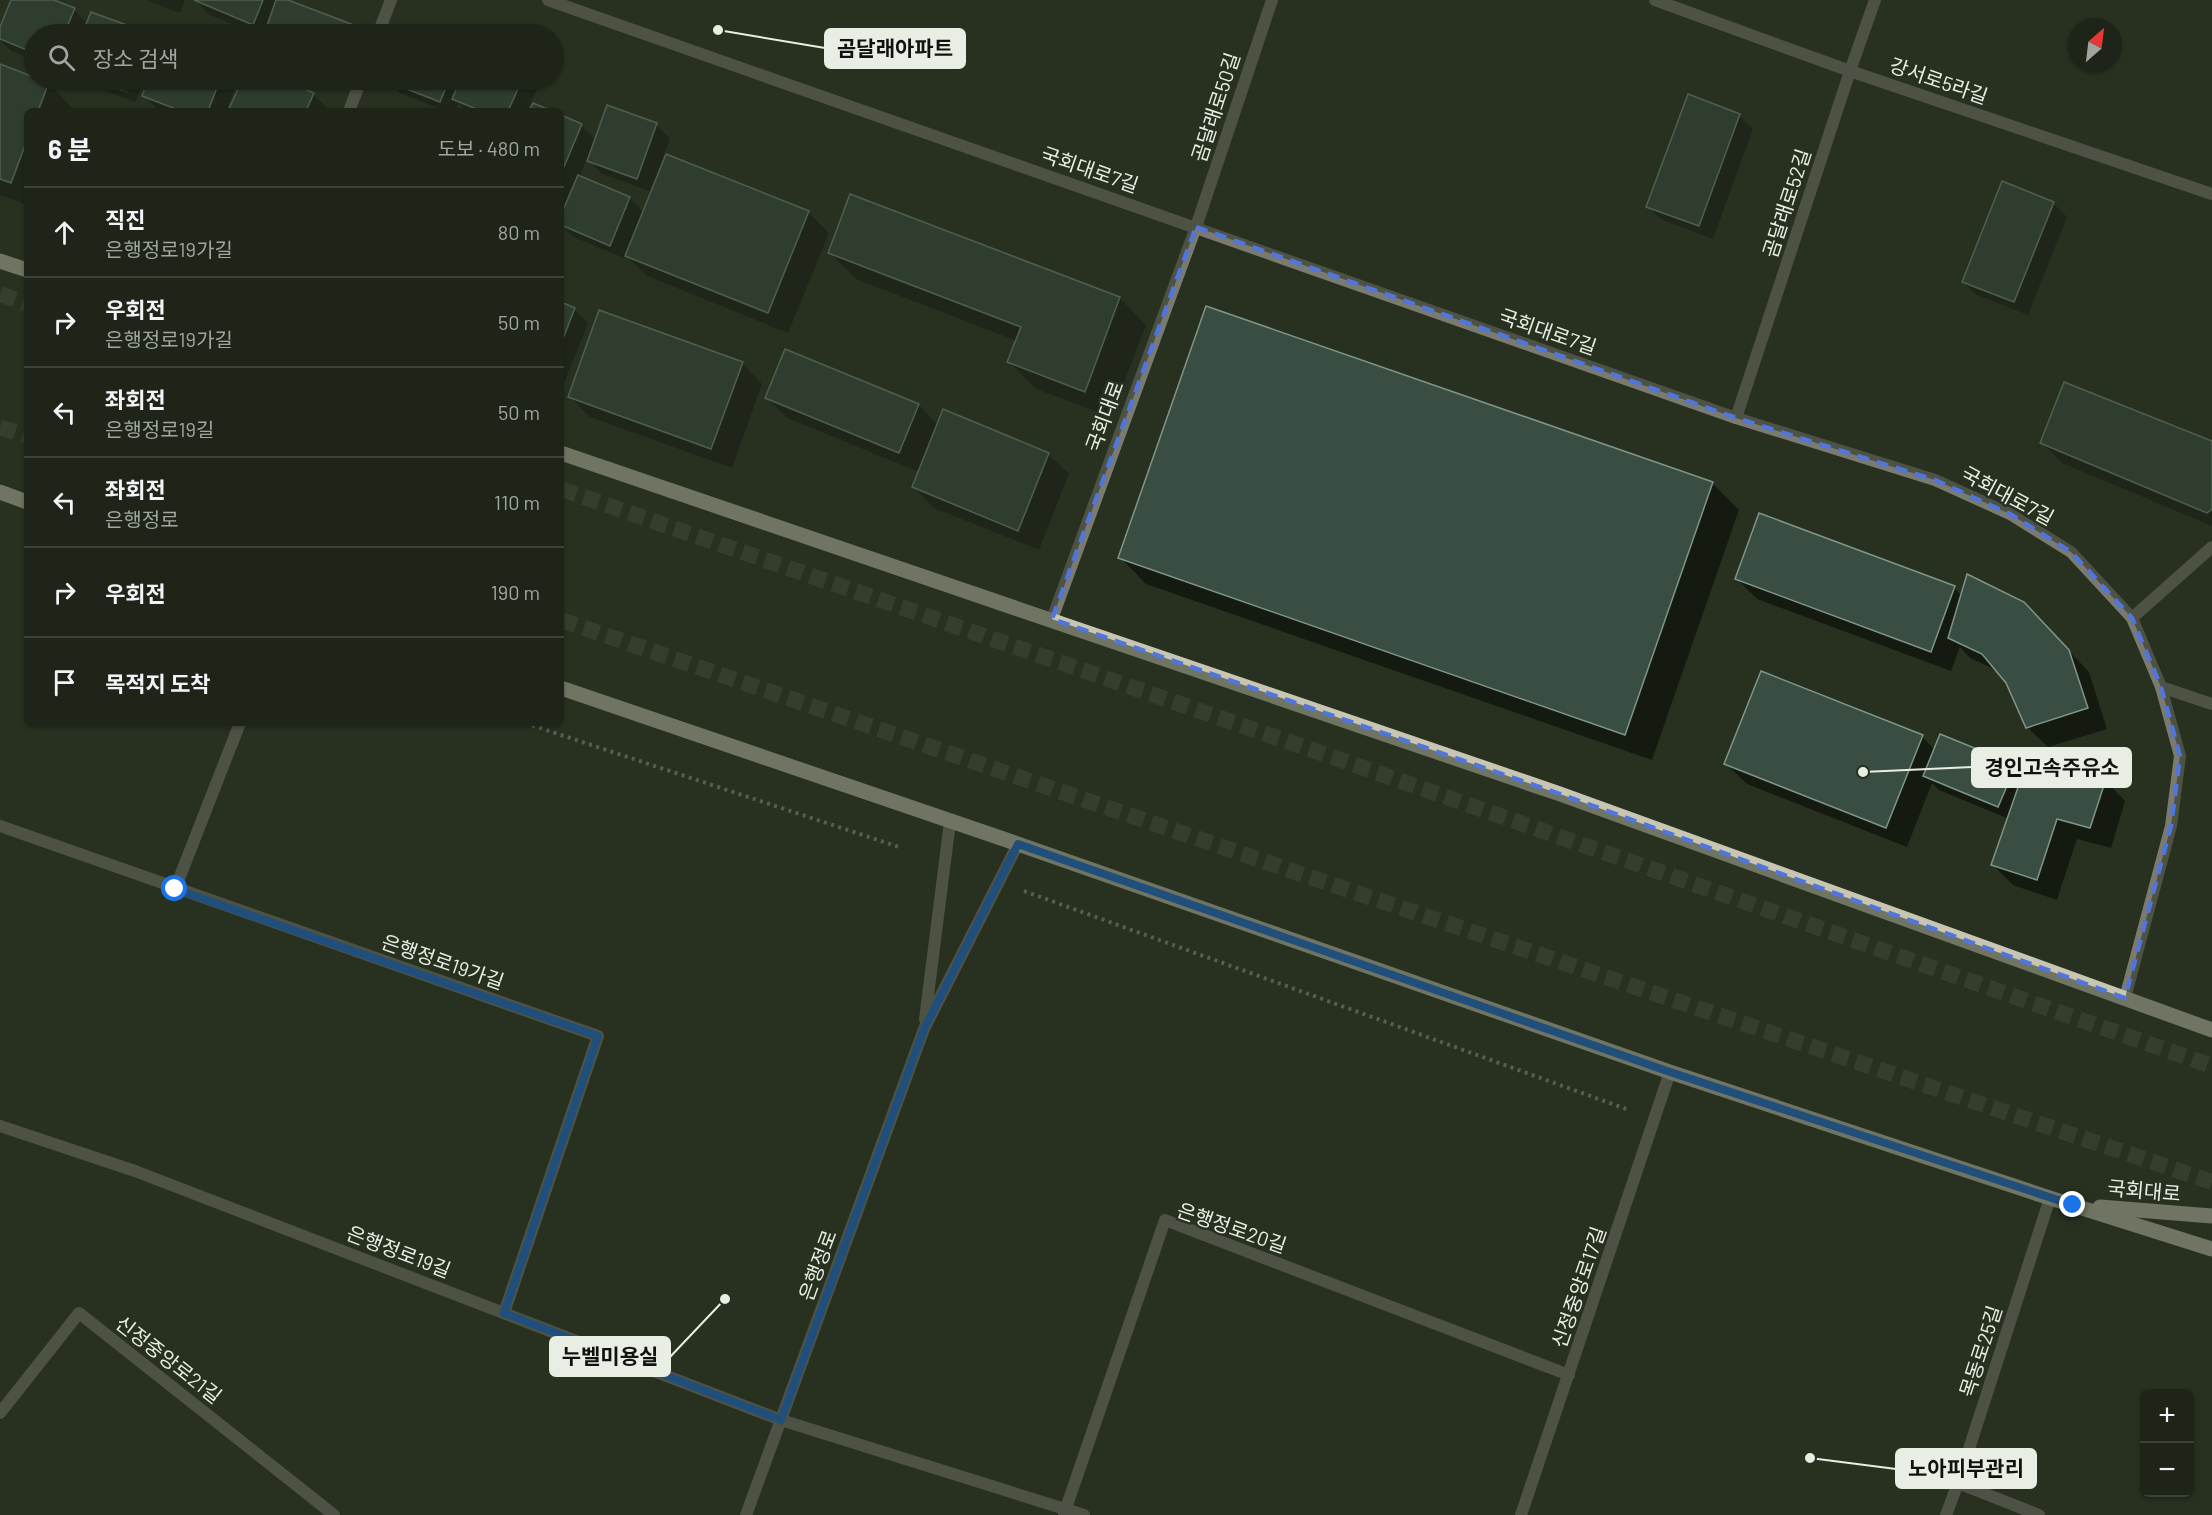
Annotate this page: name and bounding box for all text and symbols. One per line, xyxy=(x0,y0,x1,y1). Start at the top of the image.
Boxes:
north arrow xyxy=(2068,18,2122,72)
search box xyxy=(24,24,564,90)
callout: 곰달래아파트 xyxy=(825,29,965,68)
text: 곰달래아파트 xyxy=(837,35,953,60)
icon: search xyxy=(45,41,78,74)
text: 장소 검색 xyxy=(93,45,178,71)
street label: 곰달래로50길 xyxy=(1186,49,1244,165)
street label: 강서로5라길 xyxy=(1887,52,1991,108)
text: 6 분 xyxy=(48,133,91,164)
text: 도보 · 480 m xyxy=(438,136,540,160)
street label: 국회대로7길 xyxy=(1038,141,1142,197)
street label: 곰달래로52길 xyxy=(1757,146,1815,260)
text: 직진 xyxy=(105,206,145,232)
icon: ahead xyxy=(48,216,81,249)
text: 80 m xyxy=(498,220,540,244)
text: 은행정로19가길 xyxy=(105,237,233,261)
text: 우회전 xyxy=(105,296,166,322)
street label: 국회대로7길 xyxy=(1496,303,1600,359)
icon: right xyxy=(48,306,81,339)
text: 50 m xyxy=(498,310,540,334)
text: 은행정로19가길 xyxy=(105,327,233,351)
street label: 국회대로 xyxy=(1080,377,1128,455)
text: 좌회전 xyxy=(105,386,166,412)
icon: left xyxy=(48,396,81,429)
text: 50 m xyxy=(498,400,540,424)
text: 은행정로19길 xyxy=(105,417,214,441)
street label: 국회대로7길 xyxy=(1958,461,2058,529)
text: 좌회전 xyxy=(105,476,166,502)
icon: left xyxy=(48,486,81,519)
text: 110 m xyxy=(494,490,540,514)
text: 은행정로 xyxy=(105,507,179,531)
icon: right xyxy=(48,576,81,609)
text: 우회전 xyxy=(105,580,166,606)
text: 190 m xyxy=(491,580,540,604)
icon: arrive xyxy=(48,666,81,699)
text: 목적지 도착 xyxy=(105,670,211,696)
callout: 경인고속주유소 xyxy=(1972,748,2131,787)
text: 경인고속주유소 xyxy=(1984,754,2120,779)
route start xyxy=(161,875,187,901)
street label: 은행정로19가길 xyxy=(379,929,507,993)
street label: 국회대로 xyxy=(2106,1175,2182,1205)
route end xyxy=(2059,1191,2085,1217)
street label: 은행정로20길 xyxy=(1174,1197,1290,1257)
street label: 은행정로19길 xyxy=(344,1220,454,1282)
street label: 신정중앙로17길 xyxy=(1546,1223,1610,1351)
street label: 은행정로 xyxy=(793,1226,841,1304)
street label: 목동로25길 xyxy=(1954,1302,2006,1400)
street label: 신정중앙로21길 xyxy=(111,1310,227,1408)
callout: 누벨미용실 xyxy=(550,1337,670,1376)
text: 누벨미용실 xyxy=(562,1343,658,1368)
map controls xyxy=(2140,1389,2194,1497)
button: + xyxy=(2140,1389,2194,1443)
button: − xyxy=(2140,1443,2194,1497)
callout: 노아피부관리 xyxy=(1896,1449,2036,1488)
text: 노아피부관리 xyxy=(1908,1455,2024,1480)

